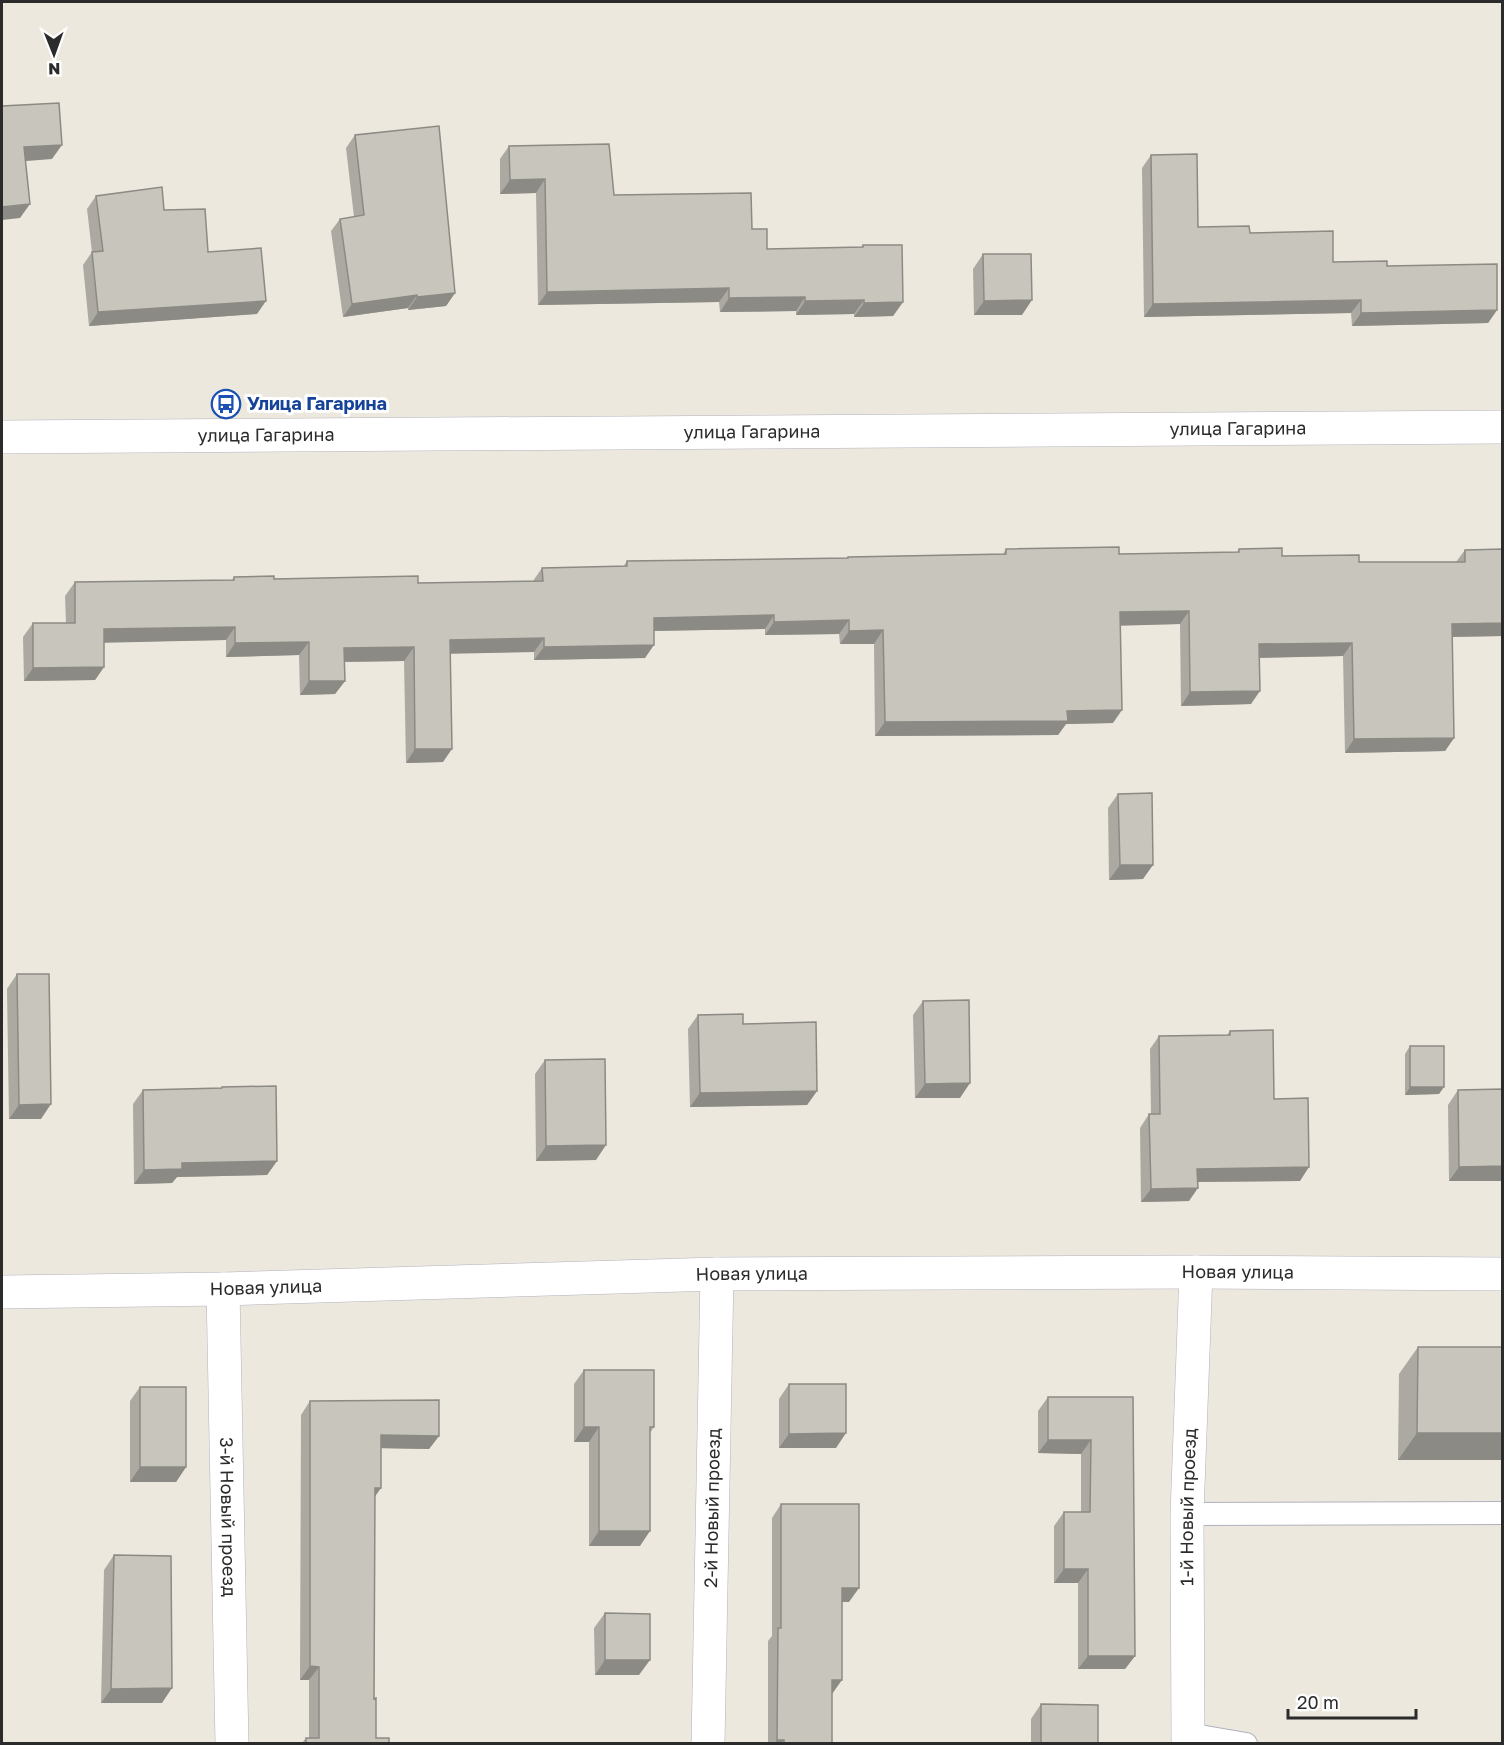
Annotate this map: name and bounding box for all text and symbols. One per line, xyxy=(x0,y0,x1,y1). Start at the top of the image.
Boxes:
north arrow xyxy=(24,24,84,84)
text: N xyxy=(48,59,61,79)
bus stop icon: Улица Гагарина xyxy=(210,388,242,420)
place label: Улица Гагарина xyxy=(247,392,387,414)
street label: улица Гагарина xyxy=(1169,416,1307,439)
street label: улица Гагарина xyxy=(683,420,821,442)
street label: улица Гагарина xyxy=(197,423,335,446)
street label: Новая улица xyxy=(1182,1260,1294,1283)
street label: Новая улица xyxy=(695,1262,808,1285)
street label: Новая улица xyxy=(210,1274,322,1299)
street label: 2-й Новый проезд xyxy=(699,1428,724,1588)
street label: 1-й Новый проезд xyxy=(1175,1428,1200,1586)
street label: 3-й Новый проезд xyxy=(216,1437,241,1597)
scale bar xyxy=(1288,1682,1416,1720)
text: 20 m xyxy=(1297,1691,1339,1713)

